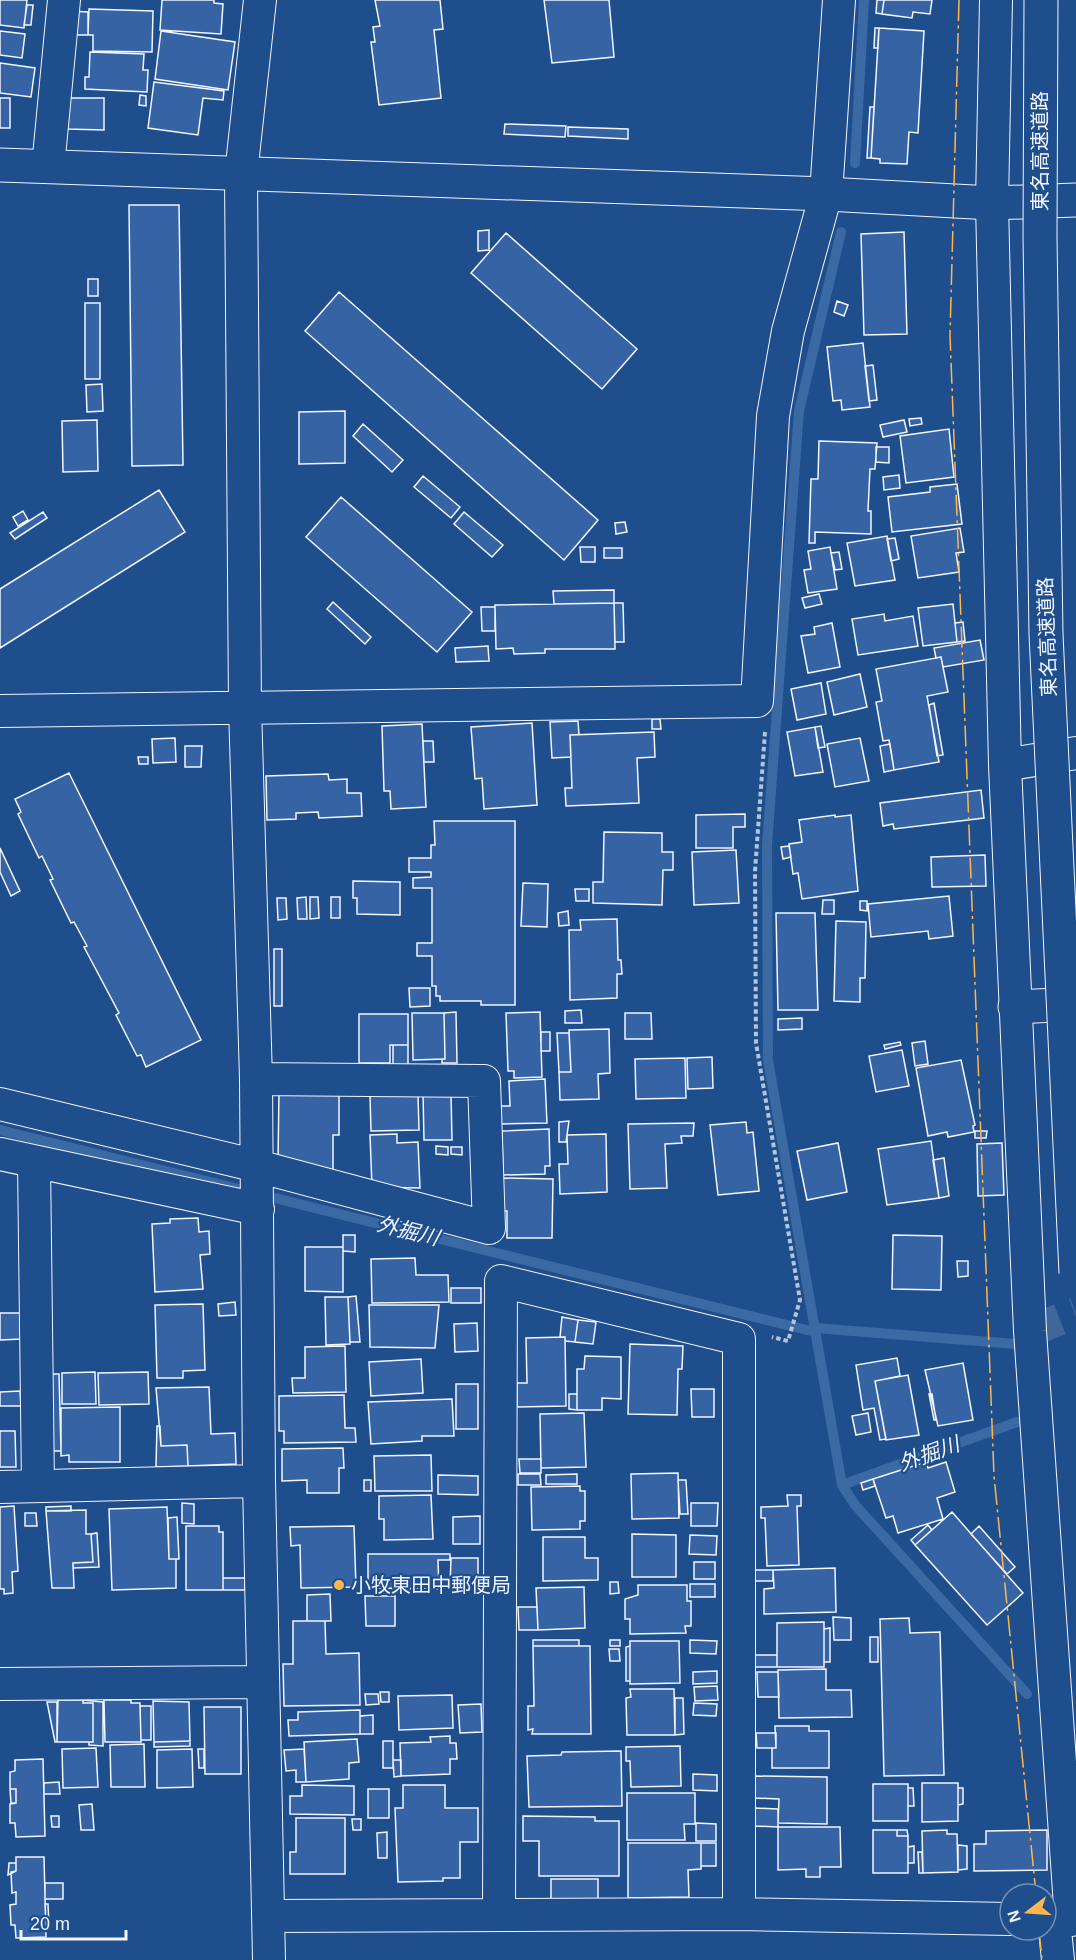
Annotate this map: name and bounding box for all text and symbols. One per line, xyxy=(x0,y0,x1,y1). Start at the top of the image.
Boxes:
street label: 東名高速道路 xyxy=(1029,91,1051,211)
street label: 東名高速道路 xyxy=(1034,577,1060,697)
water label: 外掘川 xyxy=(375,1212,443,1250)
water label: 外掘川 xyxy=(895,1431,964,1475)
place label: 小牧東田中郵便局 xyxy=(351,1574,511,1596)
marker: 小牧東田中郵便局 xyxy=(332,1578,346,1592)
north arrow xyxy=(998,1882,1058,1942)
scale bar xyxy=(21,1903,126,1941)
text: N xyxy=(1004,1908,1024,1924)
text: 20 m xyxy=(30,1914,70,1934)

